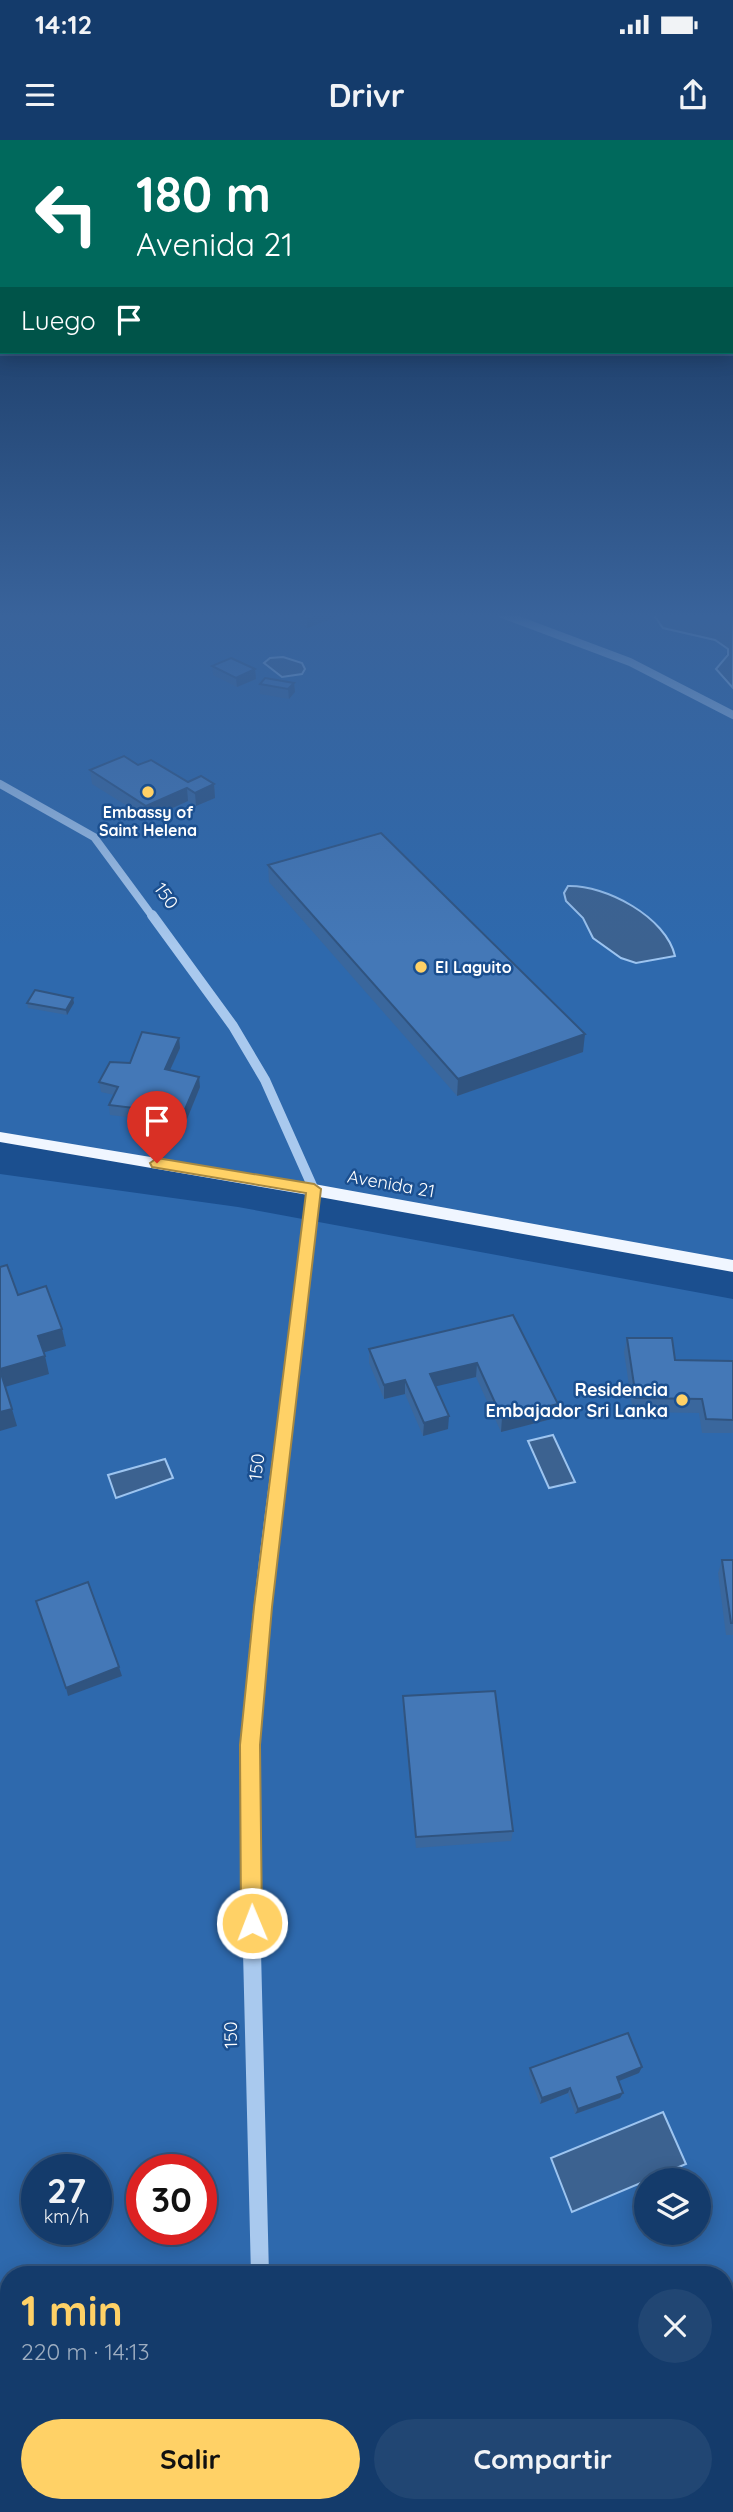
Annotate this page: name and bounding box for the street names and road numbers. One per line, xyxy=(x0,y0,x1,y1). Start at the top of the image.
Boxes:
street label: 150 xyxy=(149,878,184,913)
street label: Avenida 21 xyxy=(346,1165,437,1203)
street label: 150 xyxy=(243,1452,270,1482)
street label: 150 xyxy=(219,2021,242,2049)

